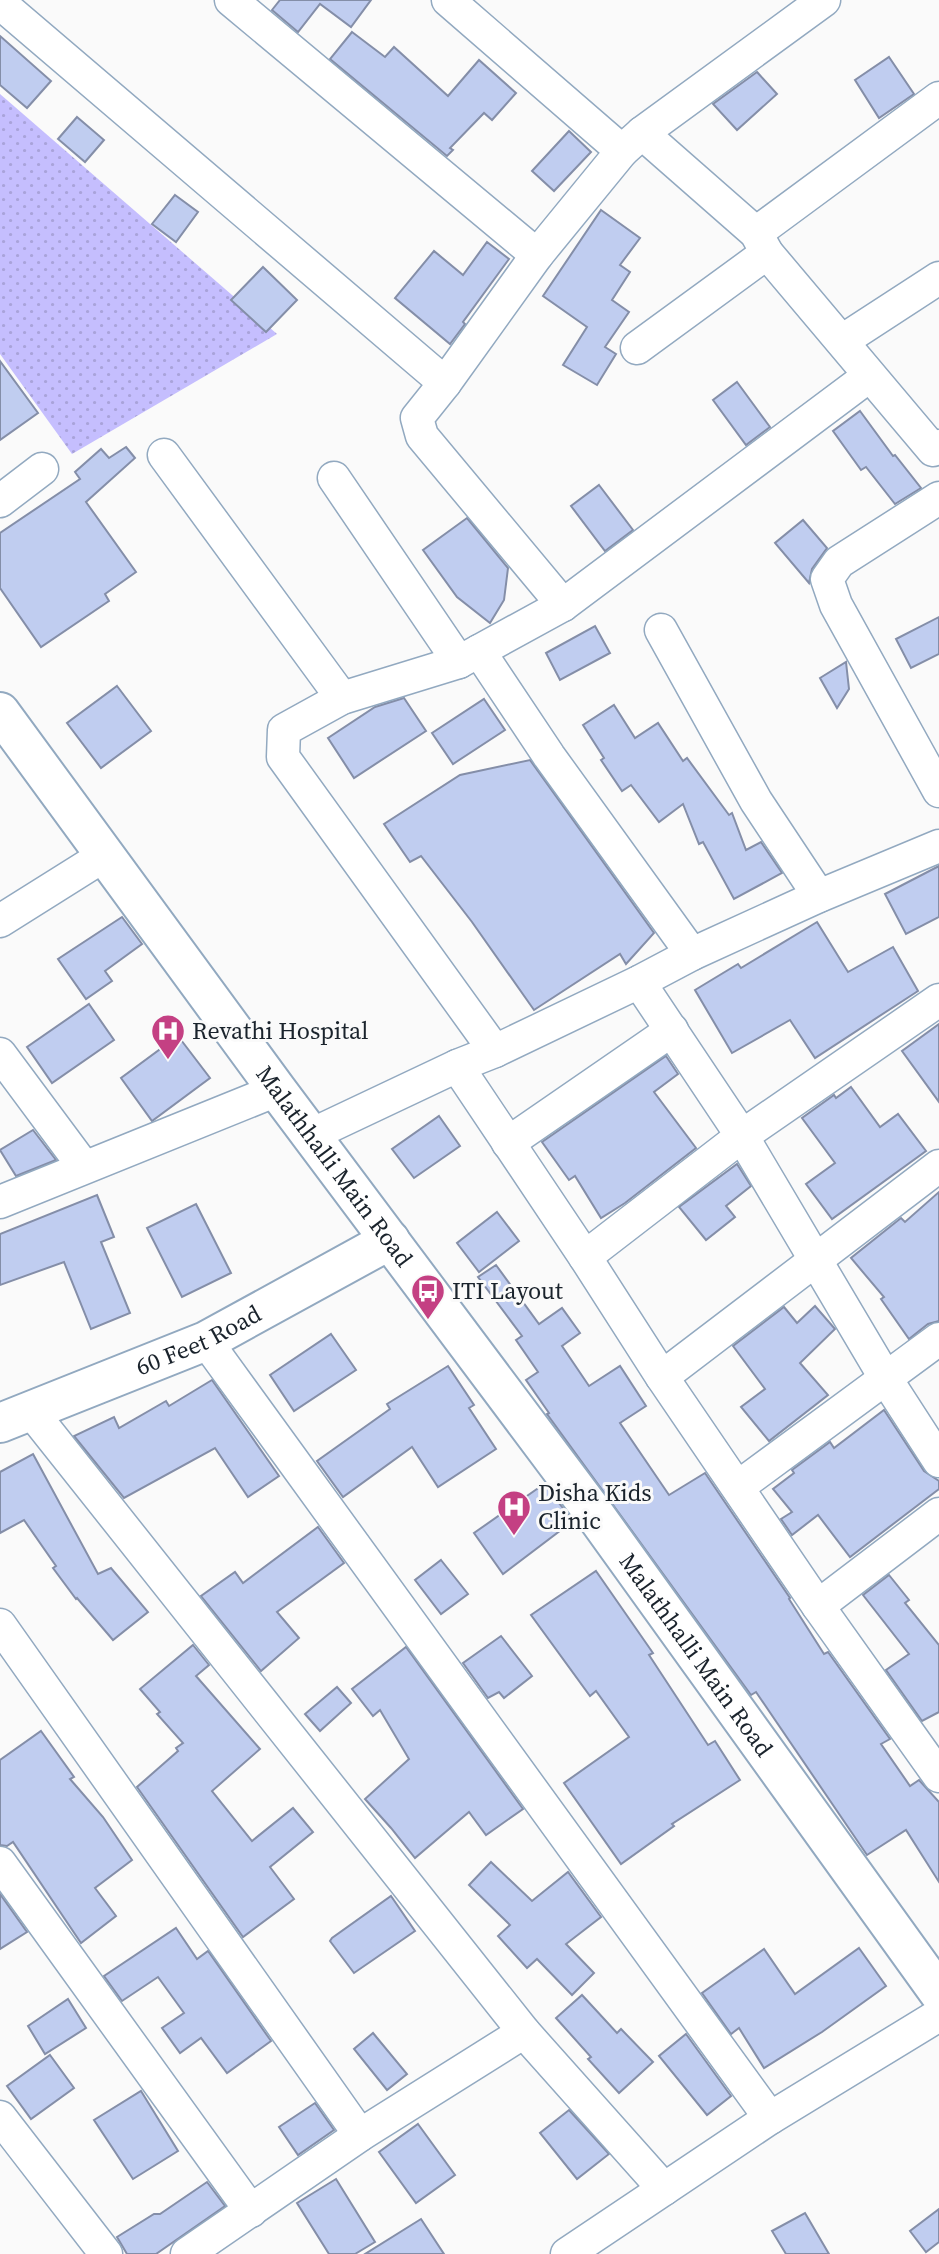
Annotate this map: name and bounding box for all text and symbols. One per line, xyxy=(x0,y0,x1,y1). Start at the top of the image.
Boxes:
hospital icon: Revathi Hospital xyxy=(149,1012,187,1061)
place label: Revathi Hospital xyxy=(192,1014,368,1047)
street label: Malathhalli Main Road xyxy=(248,1059,421,1274)
bus stop icon: ITI Layout xyxy=(409,1272,447,1321)
place label: ITI Layout xyxy=(452,1274,563,1307)
street label: 60 Feet Road xyxy=(131,1297,267,1383)
place label: Disha Kids Clinic xyxy=(538,1476,652,1537)
hospital icon: Disha Kids Clinic xyxy=(495,1488,533,1537)
street label: Malathhalli Main Road xyxy=(612,1546,781,1764)

